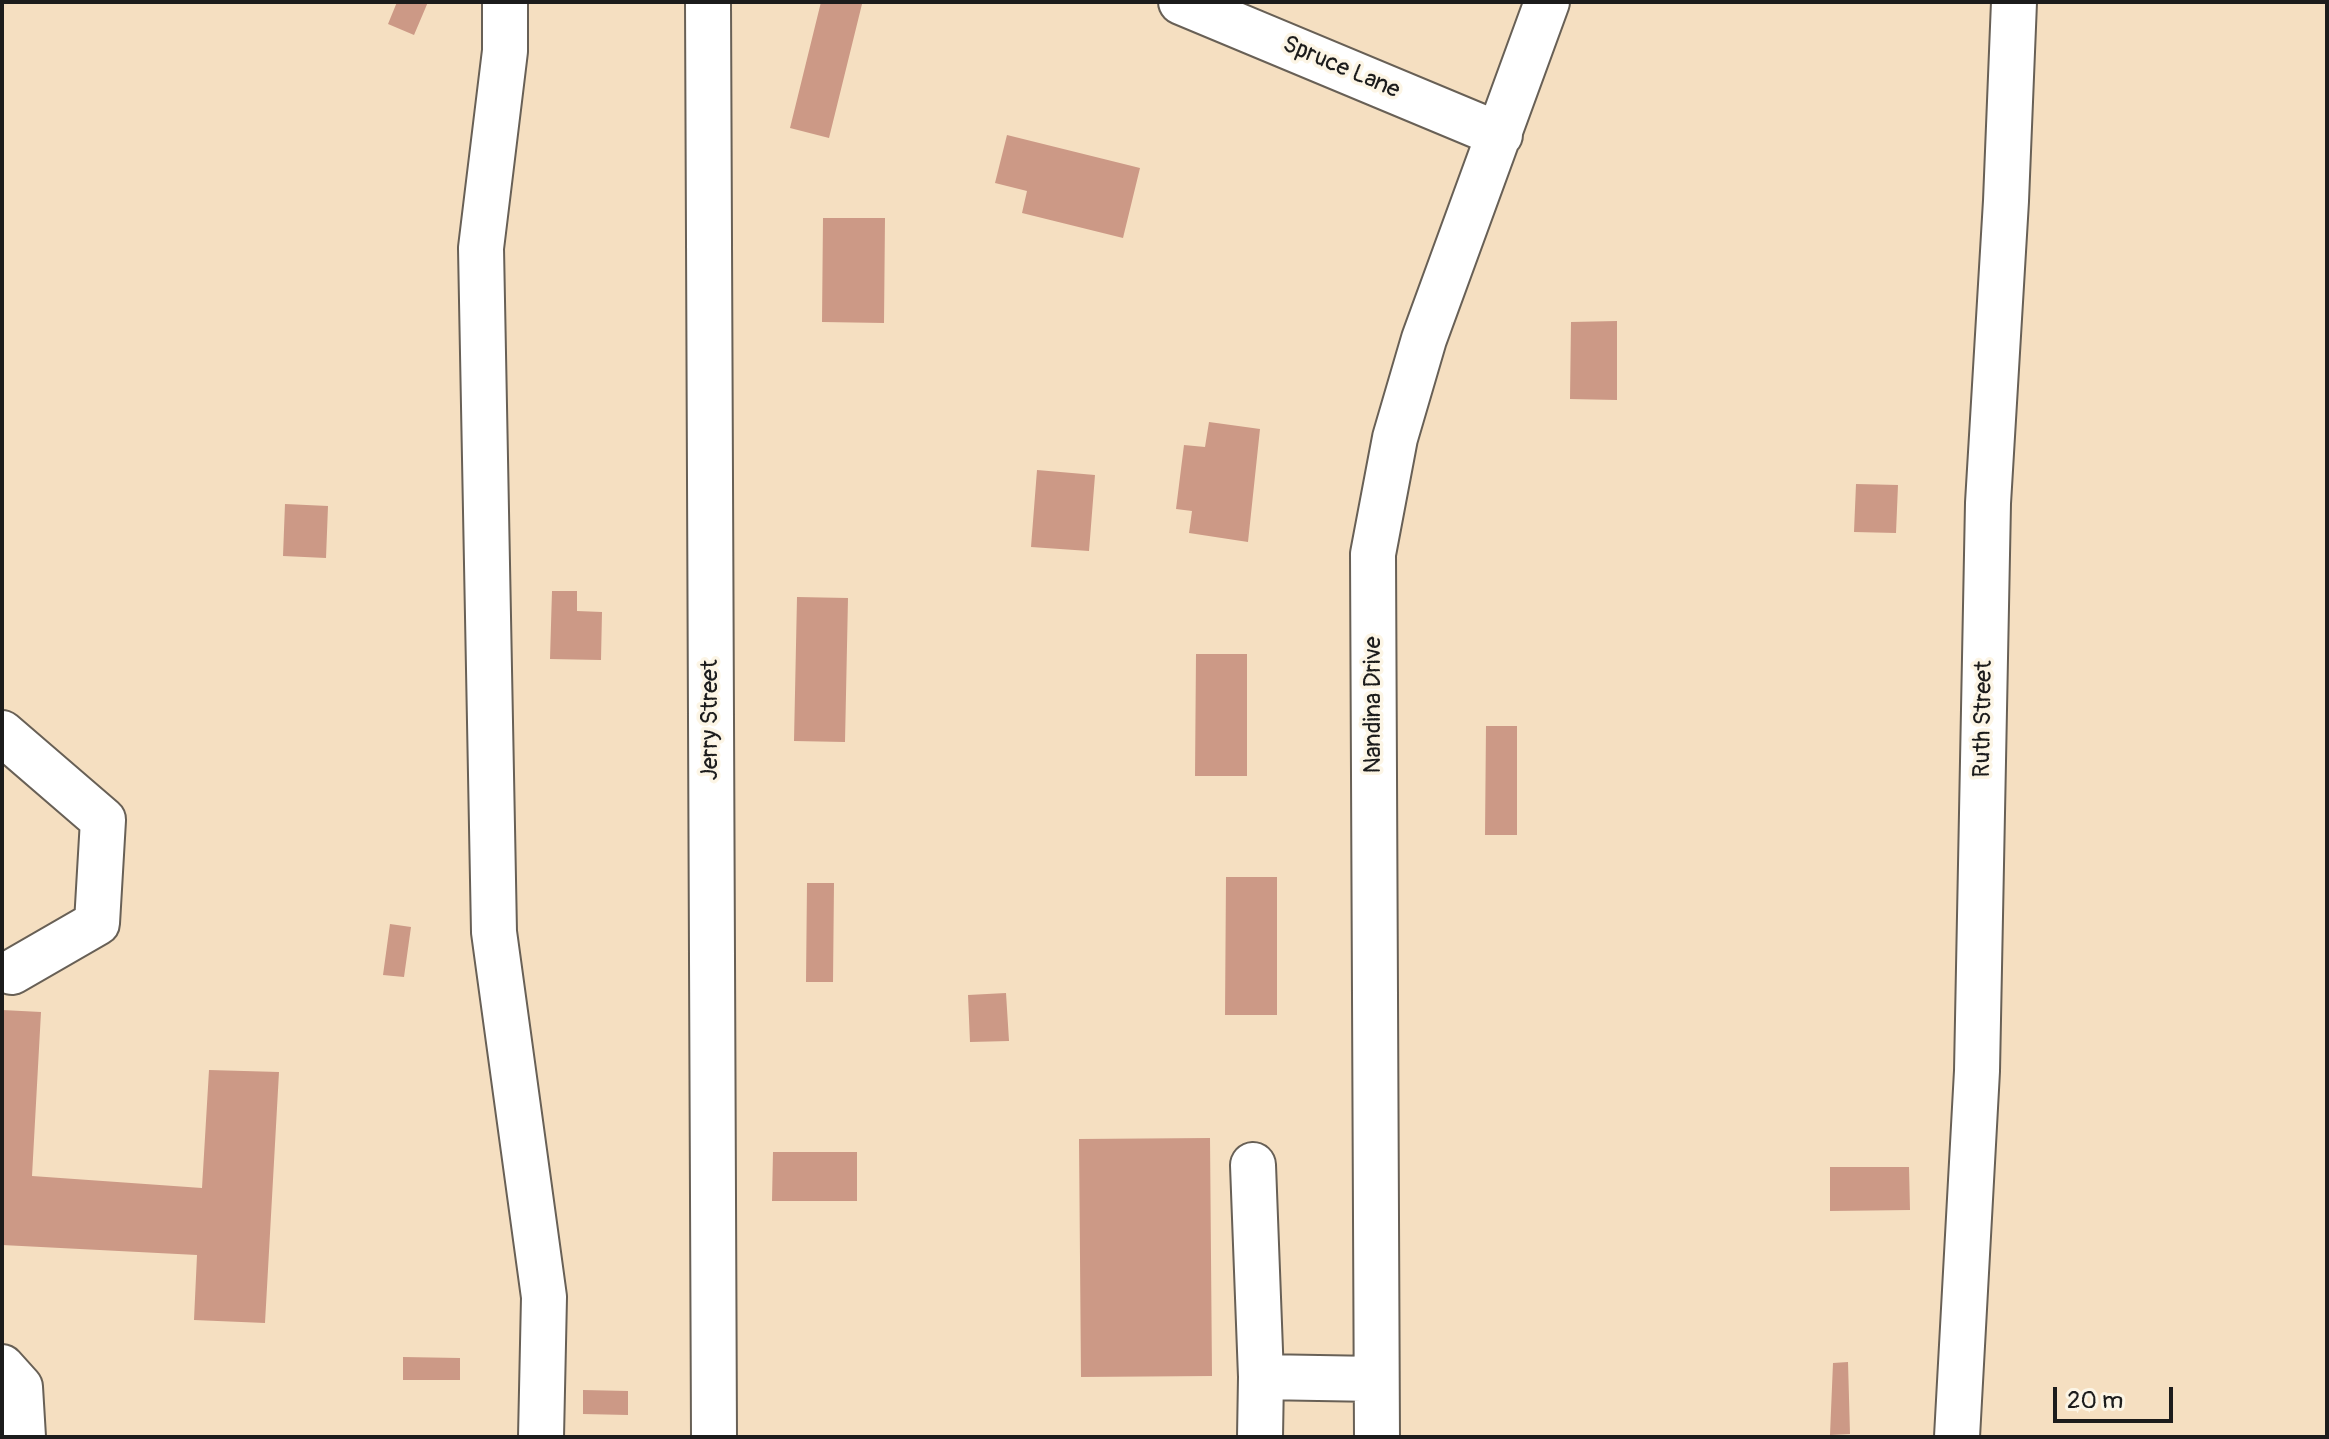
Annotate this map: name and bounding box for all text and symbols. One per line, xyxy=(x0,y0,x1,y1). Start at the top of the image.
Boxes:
street label: Spruce Lane xyxy=(1278,30,1404,106)
street label: Nandina Drive xyxy=(1360,636,1388,774)
street label: Jerry Street xyxy=(697,659,725,781)
street label: Ruth Street xyxy=(1969,660,1999,778)
scale bar xyxy=(2057,1371,2177,1421)
text: 20 m xyxy=(2067,1386,2123,1415)

